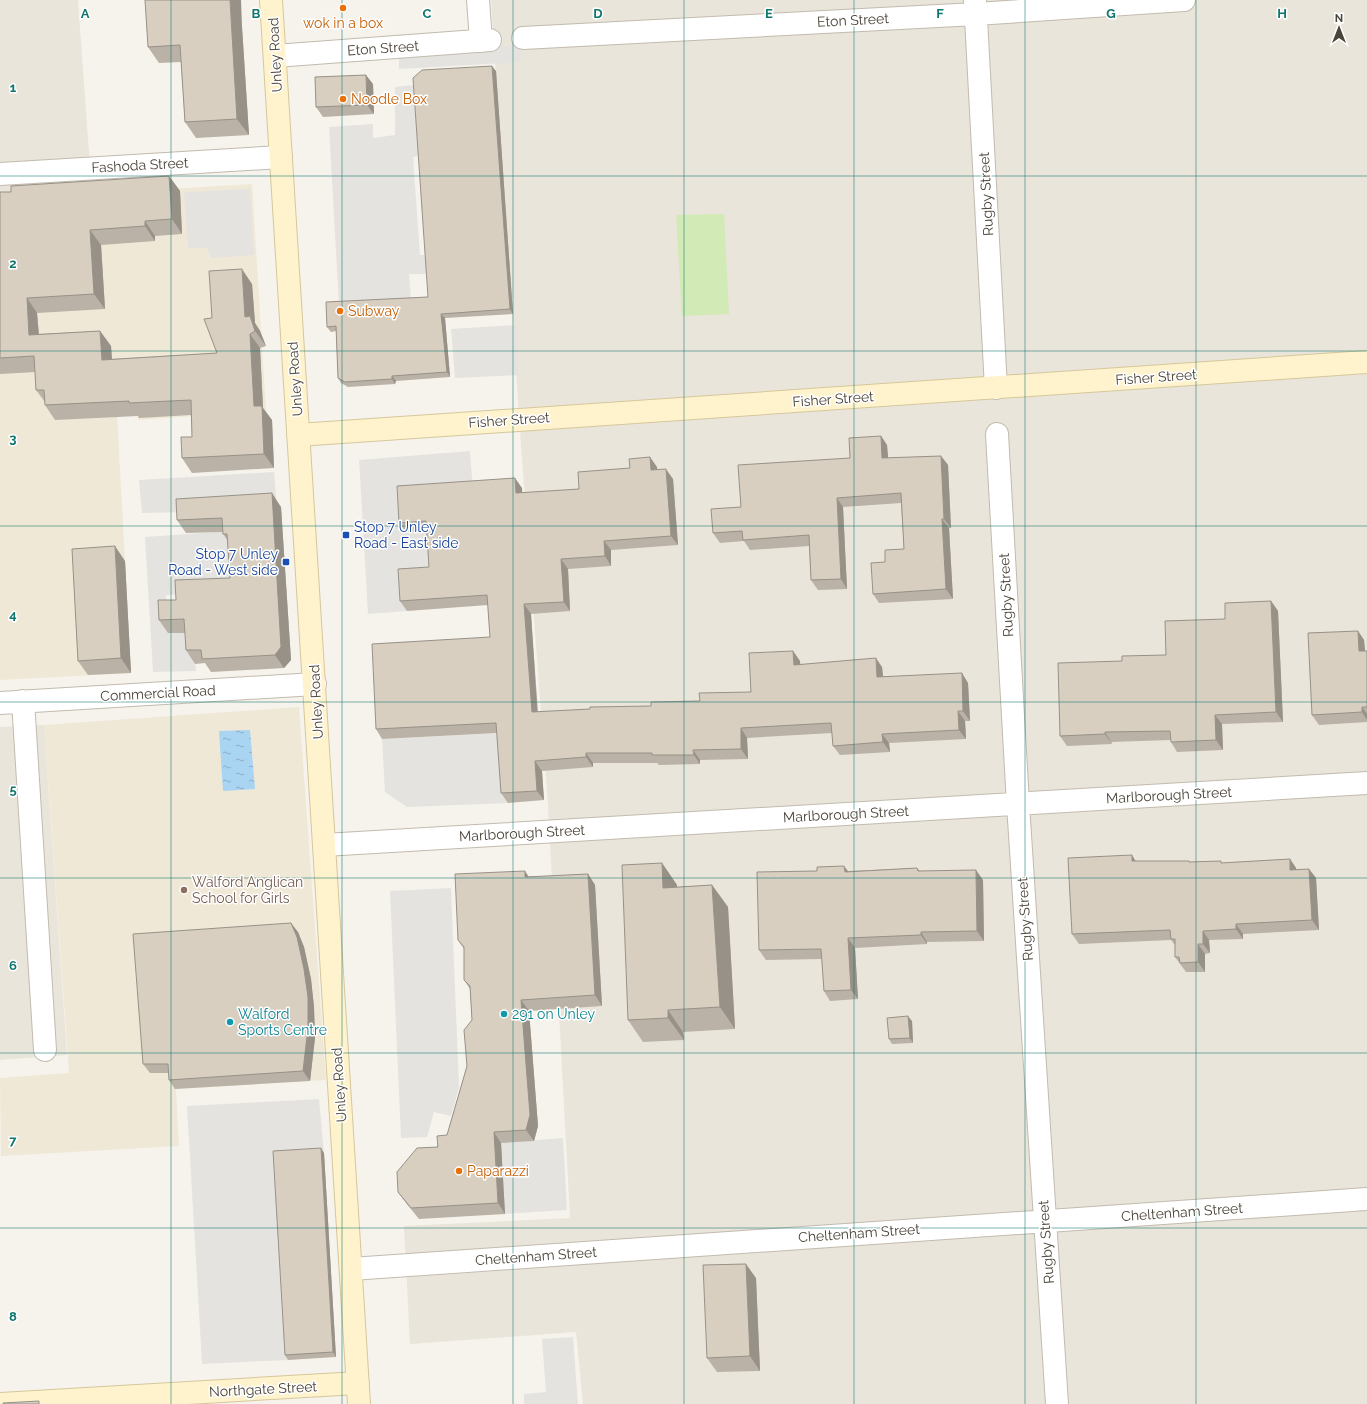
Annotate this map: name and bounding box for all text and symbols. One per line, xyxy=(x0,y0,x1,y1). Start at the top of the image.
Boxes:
marker: wok in a box xyxy=(338,3,348,13)
text: A xyxy=(81,6,90,21)
text: B xyxy=(252,6,261,21)
text: C xyxy=(423,6,432,21)
text: D xyxy=(593,6,603,21)
text: E xyxy=(765,6,773,21)
text: F xyxy=(936,6,944,21)
text: G xyxy=(1106,6,1116,21)
text: H xyxy=(1277,6,1287,21)
north arrow xyxy=(1319,8,1359,48)
street label: Eton Street xyxy=(817,10,890,30)
text: N xyxy=(1335,12,1343,25)
place label: wok in a box xyxy=(303,15,383,31)
street label: Unley Road xyxy=(265,17,285,93)
street label: Eton Street xyxy=(347,37,420,58)
text: 1 xyxy=(10,80,17,95)
place label: Noodle Box xyxy=(351,91,427,107)
marker: Noodle Box xyxy=(338,94,348,104)
street label: Rugby Street xyxy=(976,151,996,236)
street label: Fashoda Street xyxy=(91,154,189,176)
text: 2 xyxy=(9,256,17,271)
place label: Subway xyxy=(348,303,400,319)
marker: Subway xyxy=(335,306,345,316)
street label: Unley Road xyxy=(284,341,306,417)
street label: Fisher Street xyxy=(1115,366,1197,388)
street label: Fisher Street xyxy=(792,388,874,410)
street label: Fisher Street xyxy=(468,409,550,431)
text: 3 xyxy=(9,431,17,446)
place label: Stop 7 Unley Road - East side xyxy=(354,519,459,551)
marker: Stop 7 Unley Road - East side xyxy=(341,530,351,540)
place label: Stop 7 Unley Road - West side xyxy=(168,546,278,578)
street label: Rugby Street xyxy=(996,552,1016,637)
marker: Stop 7 Unley Road - West side xyxy=(281,557,291,567)
text: 4 xyxy=(9,607,17,622)
street label: Unley Road xyxy=(306,664,326,740)
street label: Commercial Road xyxy=(100,682,216,704)
text: 5 xyxy=(9,782,17,797)
street label: Marlborough Street xyxy=(1106,784,1233,806)
street label: Marlborough Street xyxy=(783,803,910,825)
street label: Marlborough Street xyxy=(459,822,586,844)
place label: Walford Anglican School for Girls xyxy=(192,874,303,906)
street label: Rugby Street xyxy=(1014,876,1036,961)
marker: Walford Anglican School for Girls xyxy=(179,885,189,895)
text: 6 xyxy=(9,958,17,973)
place label: Walford Sports Centre xyxy=(238,1006,327,1038)
place label: 291 on Unley xyxy=(512,1006,596,1022)
marker: 291 on Unley xyxy=(499,1009,509,1019)
marker: Walford Sports Centre xyxy=(225,1017,235,1027)
street label: Unley Road xyxy=(328,1047,350,1123)
text: 7 xyxy=(9,1133,17,1148)
place label: Paparazzi xyxy=(467,1163,529,1179)
marker: Paparazzi xyxy=(454,1166,464,1176)
street label: Rugby Street xyxy=(1035,1199,1057,1284)
street label: Cheltenham Street xyxy=(1121,1200,1244,1224)
street label: Cheltenham Street xyxy=(798,1221,921,1245)
street label: Cheltenham Street xyxy=(475,1244,598,1268)
text: 8 xyxy=(9,1309,17,1324)
street label: Northgate Street xyxy=(209,1378,318,1400)

